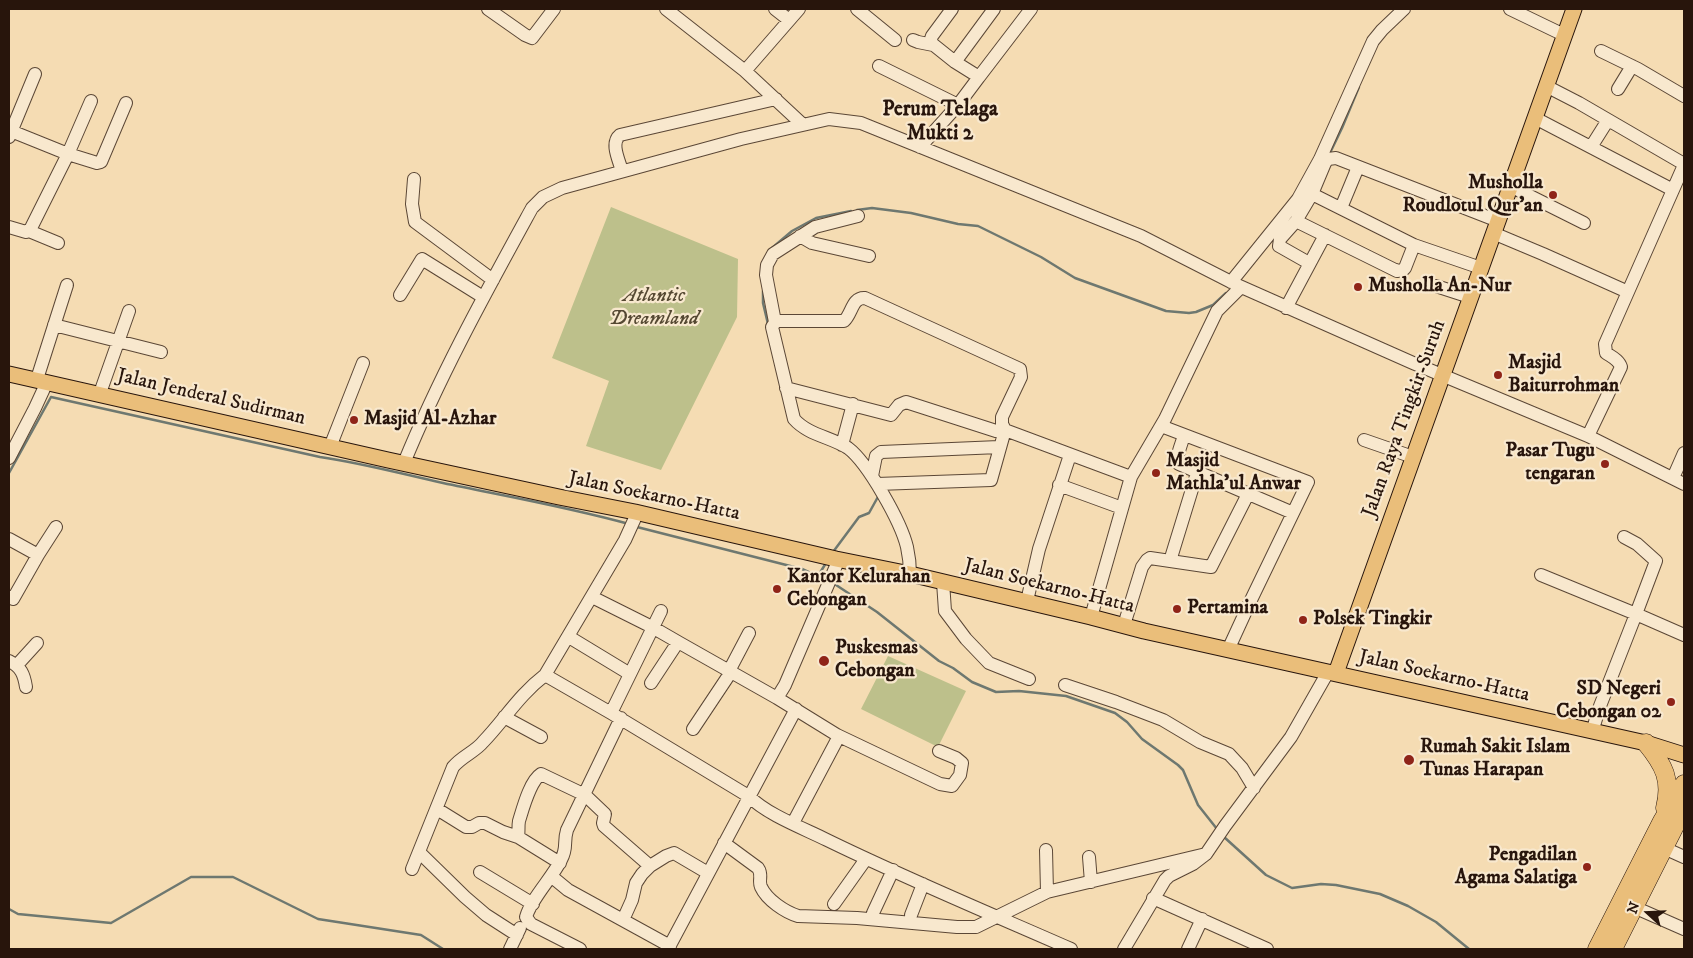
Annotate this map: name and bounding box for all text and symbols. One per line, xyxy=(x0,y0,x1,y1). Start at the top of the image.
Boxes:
district label: Perum Telaga Mukti 2 xyxy=(882,98,998,148)
place label: Musholla Roudlotul Qur'an xyxy=(1403,172,1543,219)
marker: Musholla Roudlotul Qur'an xyxy=(1547,189,1559,201)
place label: Musholla An-Nur xyxy=(1368,275,1512,299)
marker: Musholla An-Nur xyxy=(1352,281,1364,293)
park label: Atlantic Dreamland xyxy=(609,285,699,332)
street label: Jalan Raya Tingkir-Suruh xyxy=(1358,317,1452,521)
place label: Masjid Baiturrohman xyxy=(1508,352,1619,399)
street label: Jalan Jenderal Sudirman xyxy=(114,365,308,431)
marker: Masjid Baiturrohman xyxy=(1492,369,1504,381)
place label: Masjid Al-Azhar xyxy=(364,408,496,432)
marker: Masjid Al-Azhar xyxy=(348,414,360,426)
place label: Pasar Tugu tengaran xyxy=(1505,440,1595,487)
place label: Masjid Mathla'ul Anwar xyxy=(1166,450,1301,497)
marker: Pasar Tugu tengaran xyxy=(1599,458,1611,470)
street label: Jalan Soekarno-Hatta xyxy=(566,467,742,527)
marker: Masjid Mathla'ul Anwar xyxy=(1150,467,1162,479)
street label: Jalan Soekarno-Hatta xyxy=(961,554,1137,620)
place label: Kantor Kelurahan Cebongan xyxy=(787,566,931,613)
marker: Kantor Kelurahan Cebongan xyxy=(771,583,783,595)
place label: Pertamina xyxy=(1187,597,1268,621)
marker: Pertamina xyxy=(1171,603,1183,615)
place label: Polsek Tingkir xyxy=(1313,608,1432,632)
marker: Polsek Tingkir xyxy=(1297,614,1309,626)
place label: Puskesmas Cebongan xyxy=(835,637,918,684)
street label: Jalan Soekarno-Hatta xyxy=(1356,646,1532,708)
marker: Puskesmas Cebongan xyxy=(817,654,831,668)
place label: SD Negeri Cebongan 02 xyxy=(1556,678,1661,725)
marker: SD Negeri Cebongan 02 xyxy=(1665,696,1677,708)
place label: Rumah Sakit Islam Tunas Harapan xyxy=(1420,736,1570,783)
marker: Rumah Sakit Islam Tunas Harapan xyxy=(1402,753,1416,767)
place label: Pengadilan Agama Salatiga xyxy=(1455,844,1577,891)
marker: Pengadilan Agama Salatiga xyxy=(1581,861,1593,873)
north arrow xyxy=(1623,888,1673,938)
text: N xyxy=(1623,899,1644,916)

